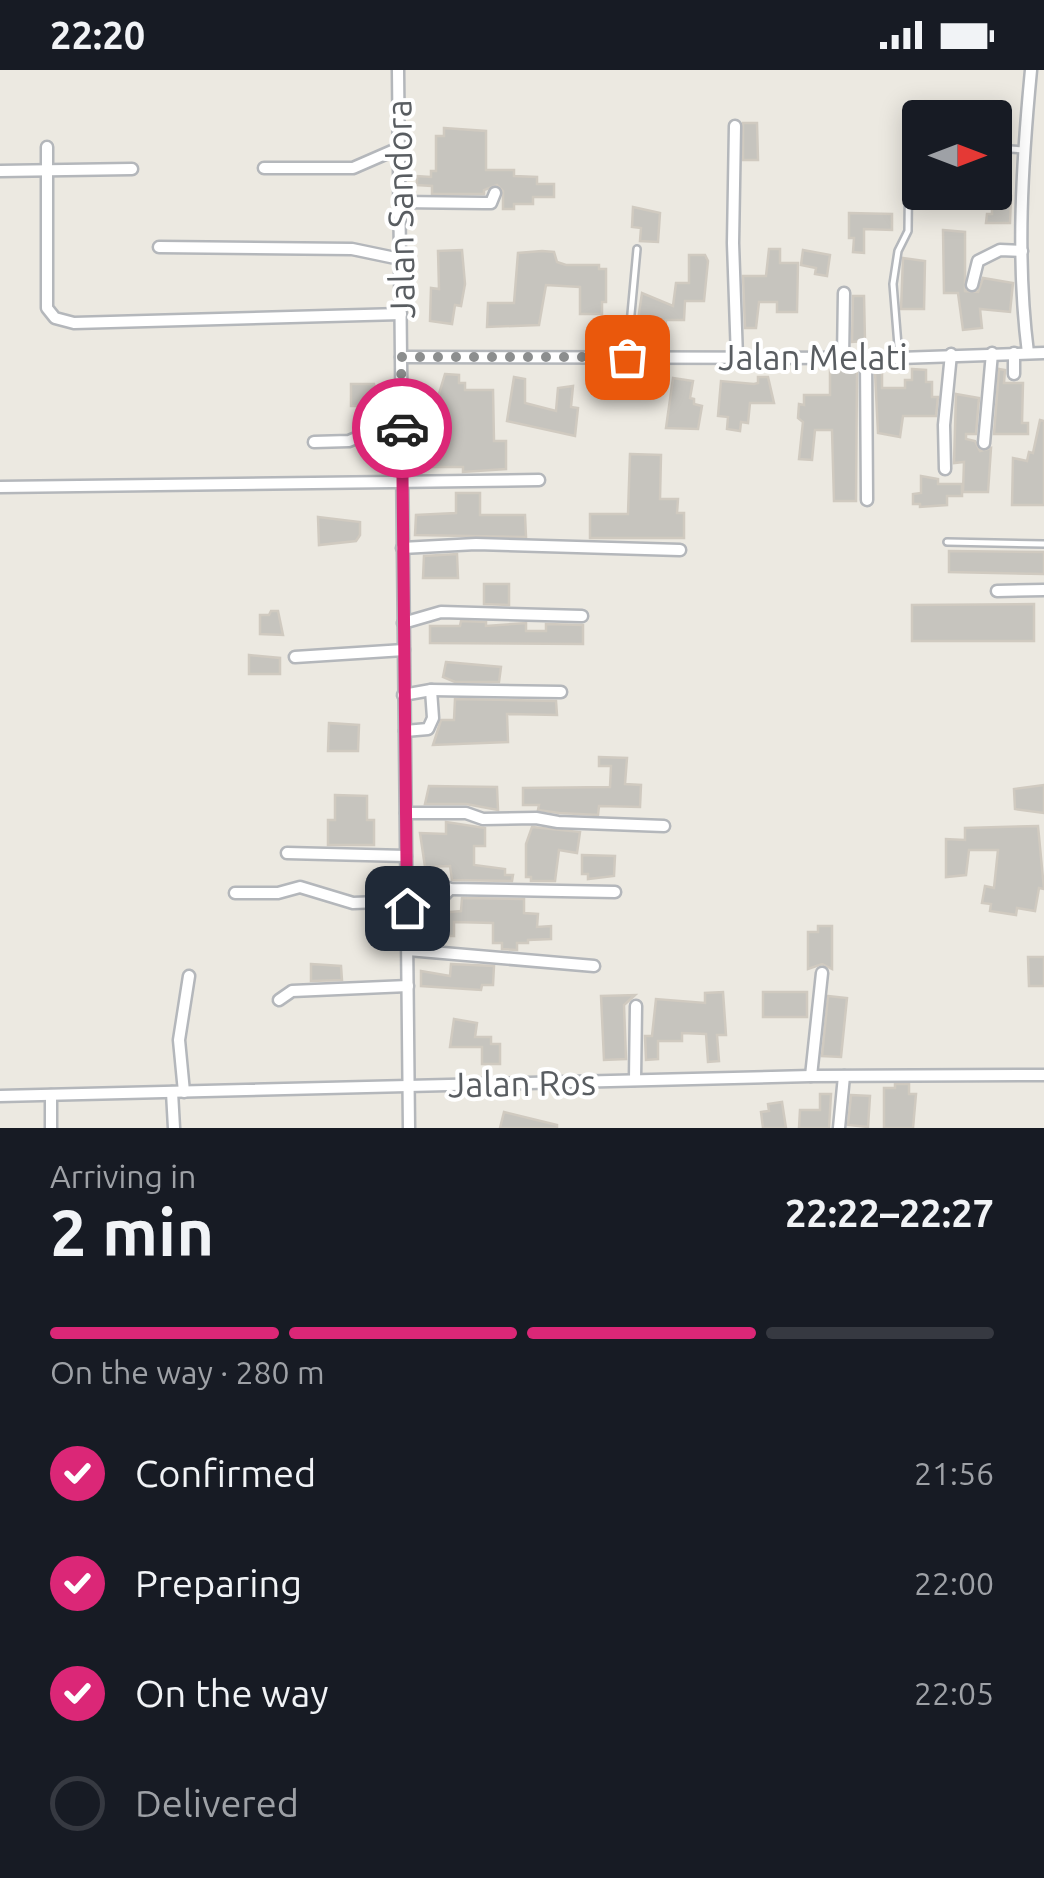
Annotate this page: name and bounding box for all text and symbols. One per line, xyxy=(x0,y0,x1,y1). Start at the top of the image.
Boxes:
text: 22:20 xyxy=(50,14,145,56)
street label: Jalan Sandora xyxy=(378,99,422,319)
north arrow xyxy=(902,100,1012,210)
map controls xyxy=(902,100,1012,210)
pin xyxy=(585,315,670,400)
icon: bag xyxy=(600,330,655,385)
street label: Jalan Melati xyxy=(718,337,908,377)
courier xyxy=(352,378,452,478)
icon: car xyxy=(375,401,430,456)
pin xyxy=(365,866,450,951)
icon: home xyxy=(380,881,435,936)
street label: Jalan Ros xyxy=(448,1062,596,1104)
text: Arriving in xyxy=(50,1158,196,1194)
text: 22:22–22:27 xyxy=(785,1192,994,1234)
text: 2 min xyxy=(50,1195,214,1268)
text: On the way · 280 m xyxy=(50,1354,325,1390)
icon: check xyxy=(50,1446,105,1501)
text: Confirmed xyxy=(135,1452,316,1494)
text: 21:56 xyxy=(914,1455,994,1491)
icon: check xyxy=(50,1556,105,1611)
text: Preparing xyxy=(135,1562,302,1604)
text: 22:00 xyxy=(914,1565,994,1601)
icon: check xyxy=(50,1666,105,1721)
text: On the way xyxy=(135,1672,328,1714)
text: 22:05 xyxy=(914,1675,994,1711)
text: Delivered xyxy=(135,1782,299,1824)

